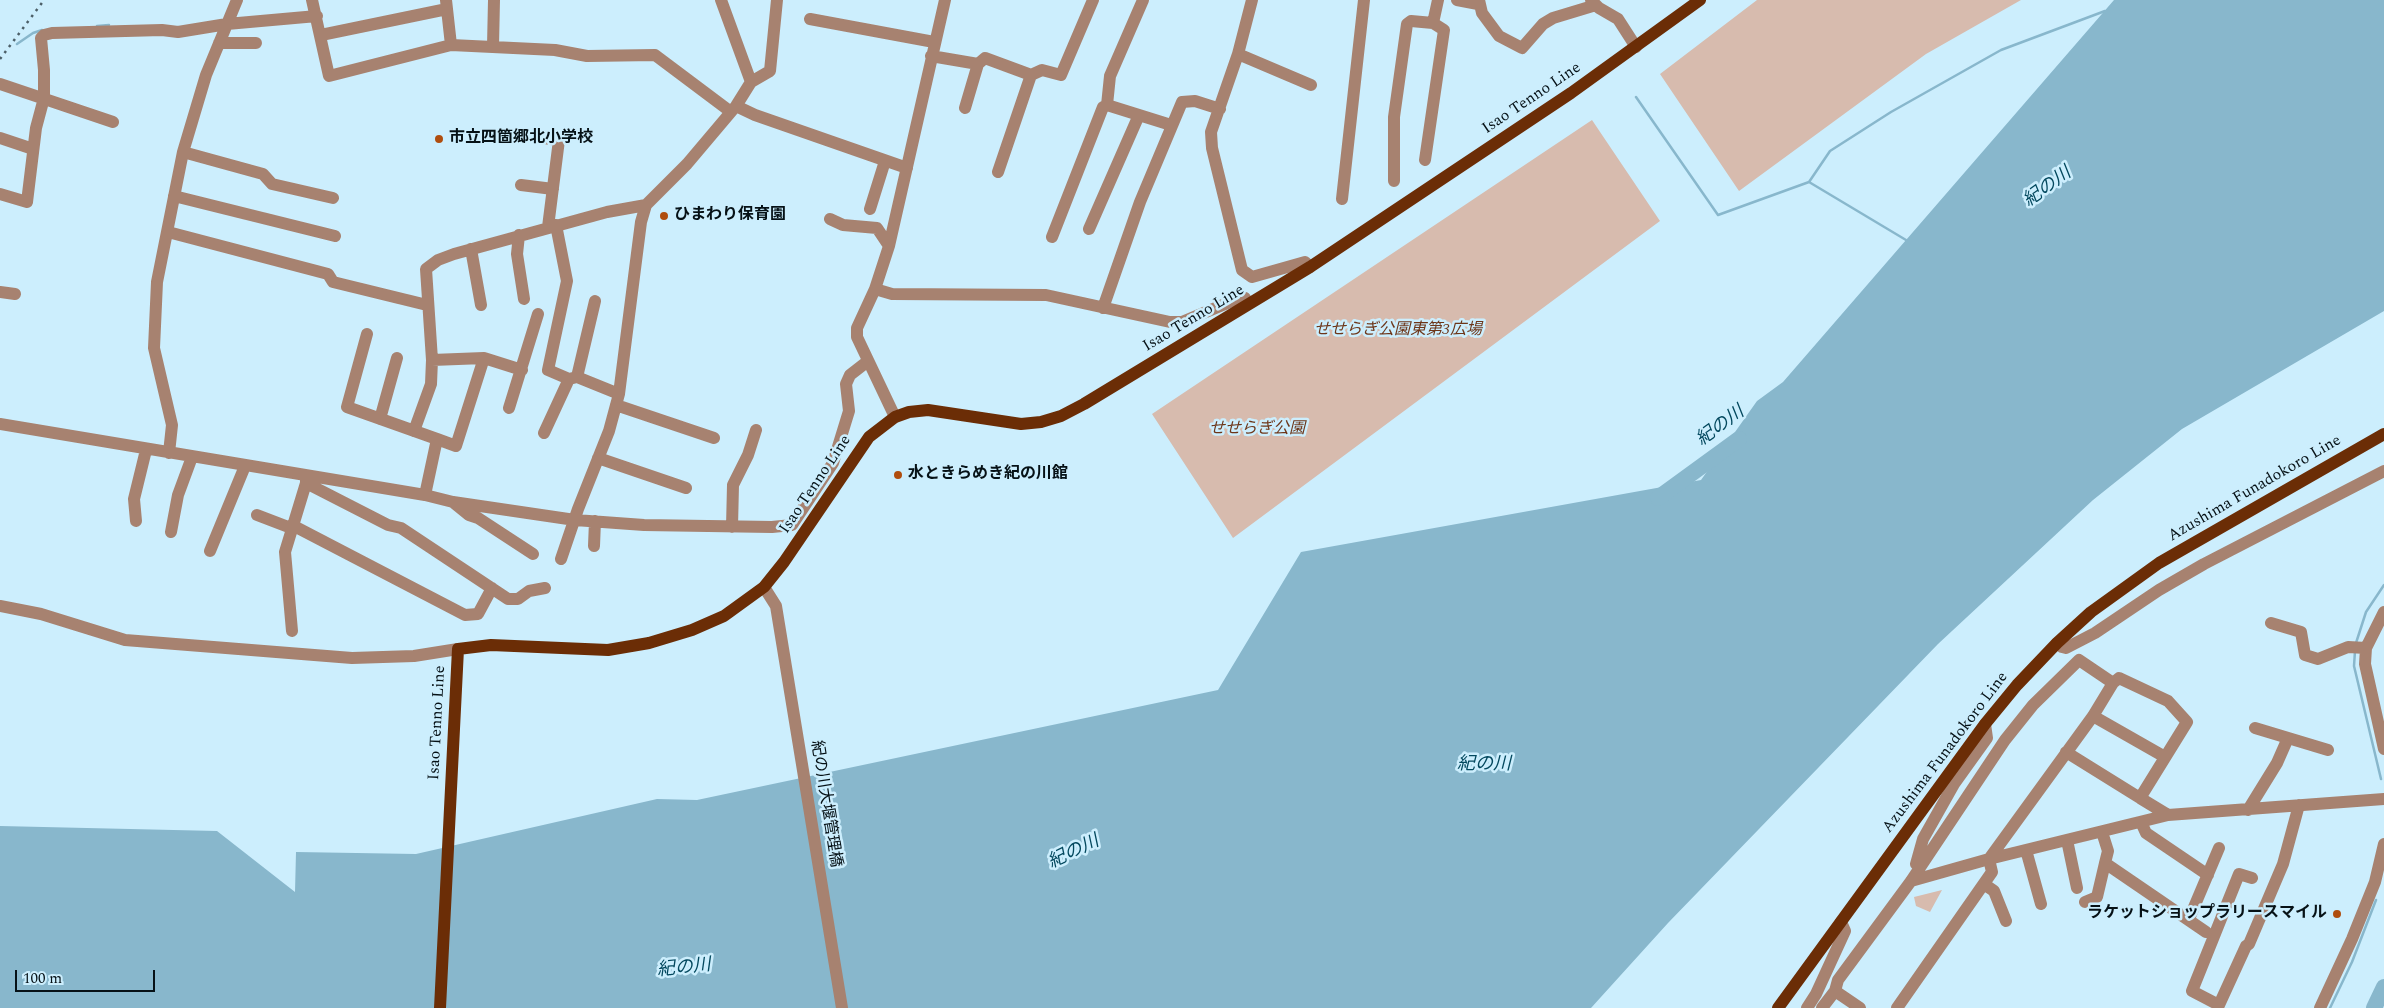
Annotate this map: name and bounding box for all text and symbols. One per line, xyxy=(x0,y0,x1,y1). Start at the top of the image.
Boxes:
street label: Isao Tenno Line xyxy=(1479,59,1585,139)
place label: 市立四箇郷北小学校 xyxy=(449,129,593,149)
marker: 市立四箇郷北小学校 xyxy=(433,133,445,145)
water label: 紀の川 xyxy=(2020,163,2076,213)
place label: ひまわり保育園 xyxy=(674,206,786,226)
marker: ひまわり保育園 xyxy=(658,210,670,222)
street label: Isao Tenno Line xyxy=(1140,281,1248,357)
park label: せせらぎ公園東第3広場 xyxy=(1314,321,1482,341)
water label: 紀の川 xyxy=(1693,402,1749,452)
park label: せせらぎ公園 xyxy=(1209,420,1305,440)
street label: Isao Tenno Line xyxy=(776,432,856,538)
street label: Azushima Funadokoro Line xyxy=(2165,432,2345,546)
place label: 水ときらめき紀の川館 xyxy=(908,465,1068,485)
marker: 水ときらめき紀の川館 xyxy=(892,469,904,481)
street label: Isao Tenno Line xyxy=(425,665,451,781)
street label: Azushima Funadokoro Line xyxy=(1879,669,2013,837)
street label: 紀の川大堰管理橋 xyxy=(806,739,844,869)
water label: 紀の川 xyxy=(1457,754,1511,776)
water label: 紀の川 xyxy=(1045,831,1103,875)
place label: ラケットショップラリースマイル xyxy=(2087,904,2327,924)
marker: ラケットショップラリースマイル xyxy=(2331,908,2343,920)
water label: 紀の川 xyxy=(656,955,712,983)
scale bar xyxy=(18,960,158,992)
text: 100 m xyxy=(23,967,62,990)

